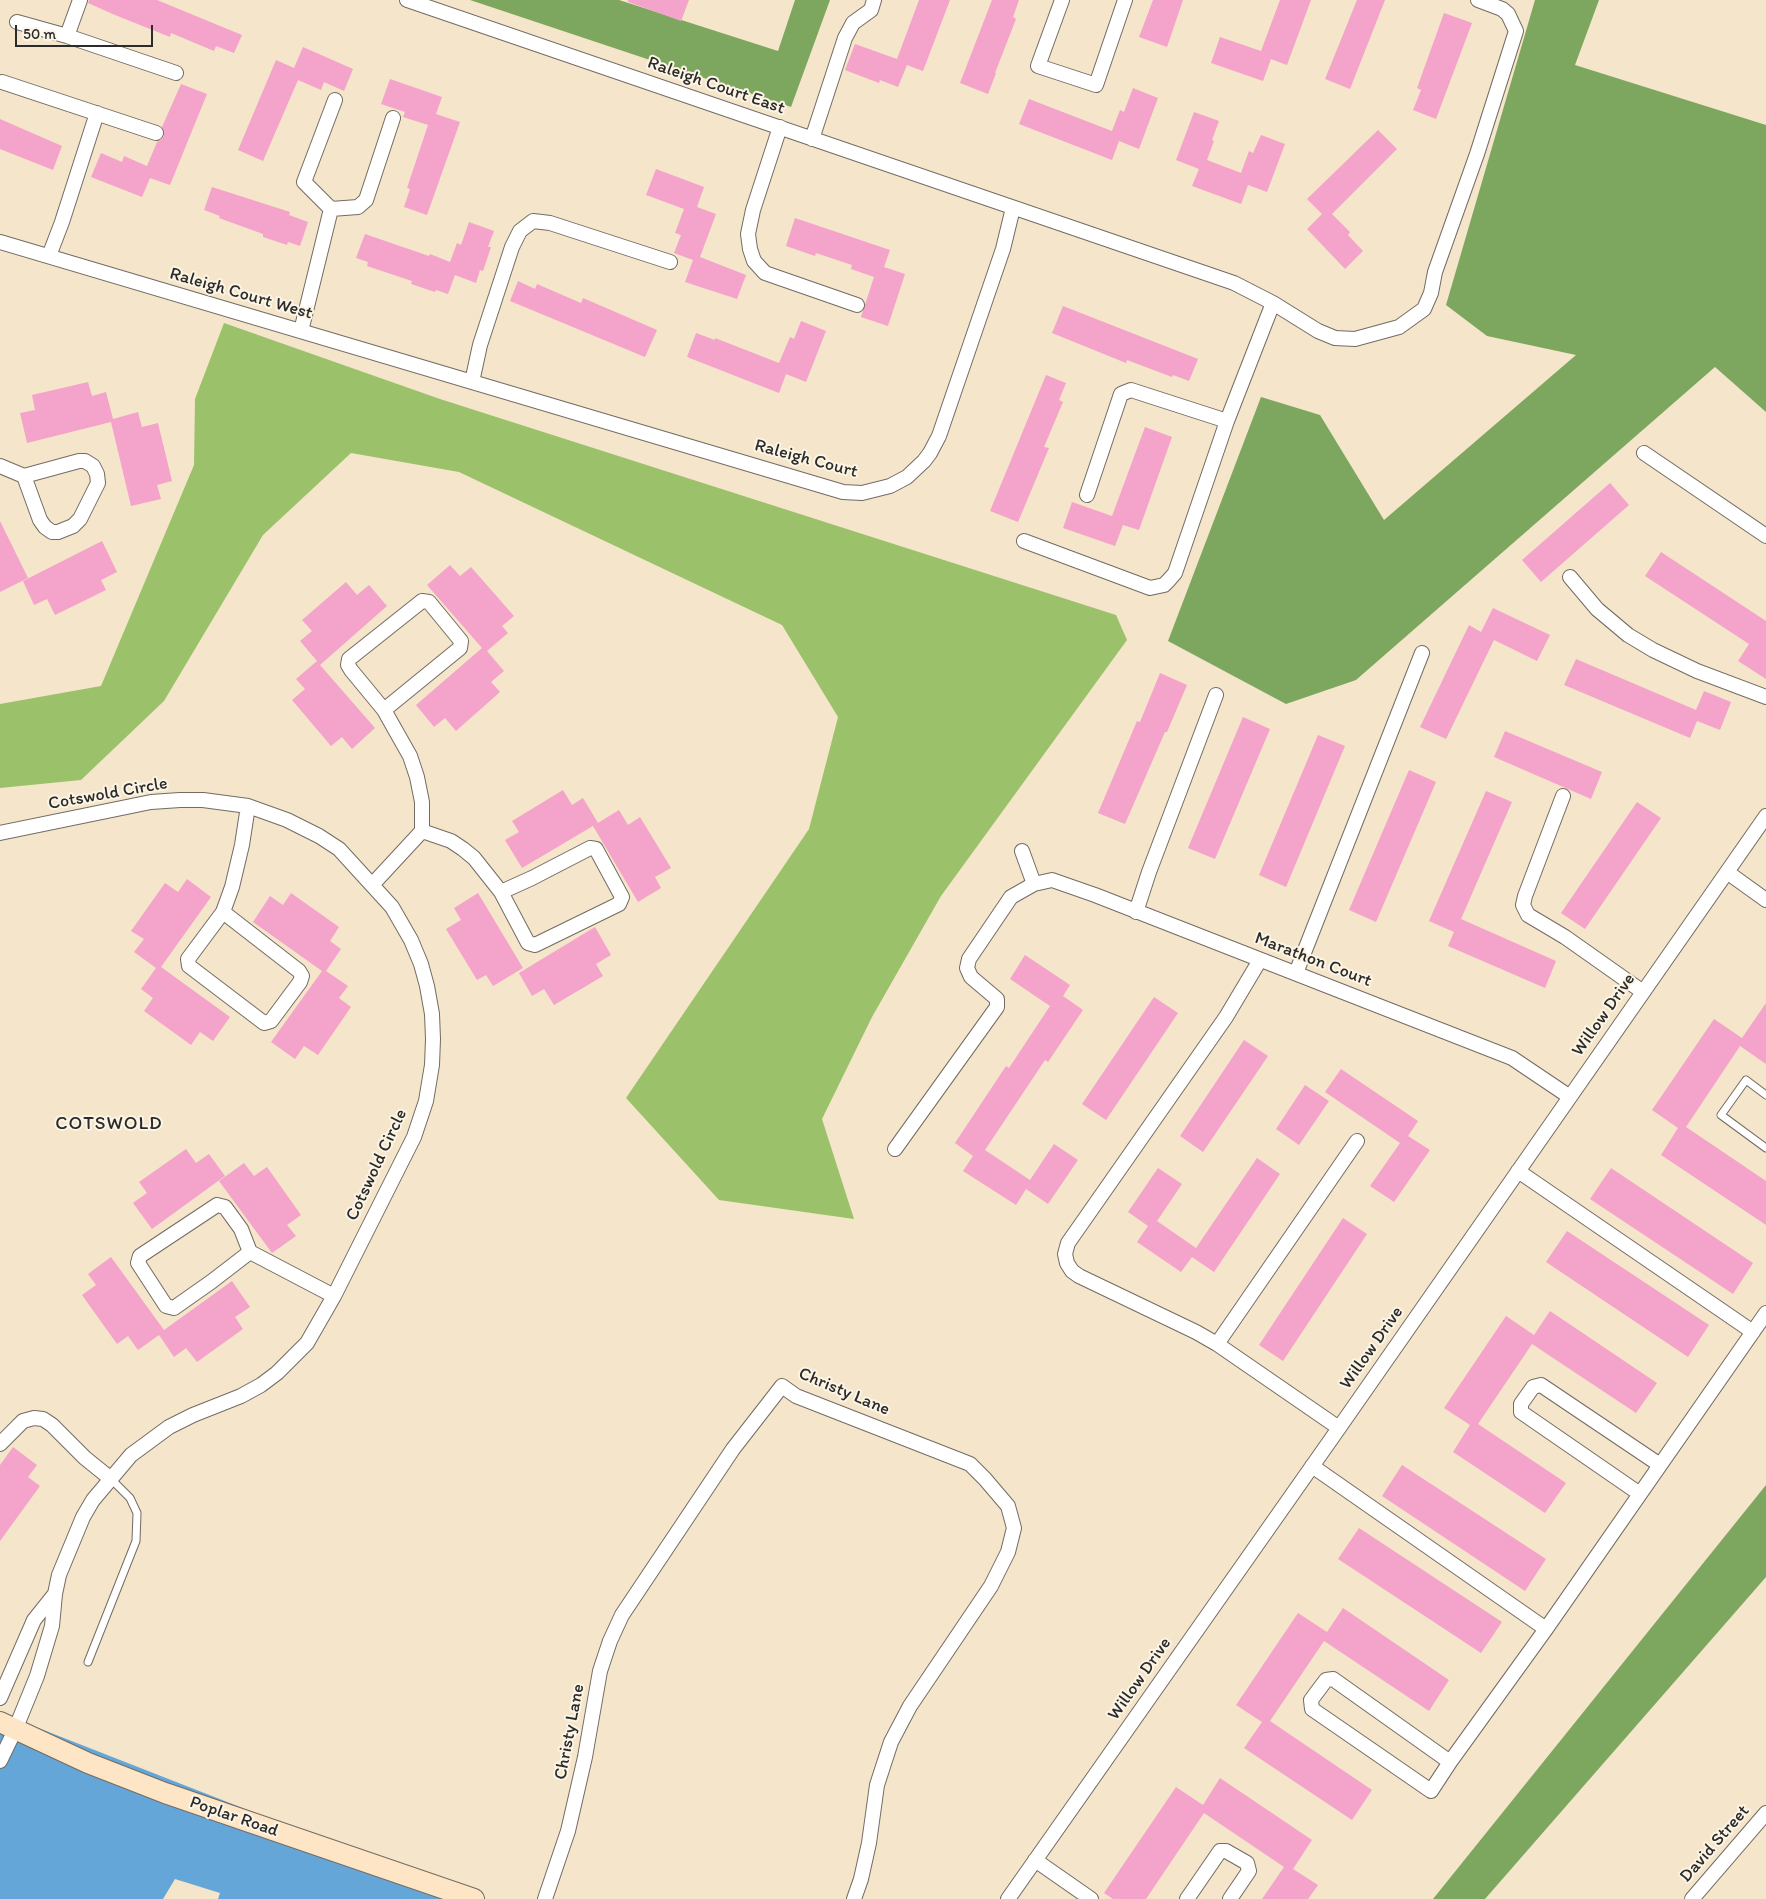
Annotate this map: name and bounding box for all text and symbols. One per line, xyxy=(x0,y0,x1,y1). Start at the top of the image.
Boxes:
scale bar xyxy=(18,15,155,47)
text: 50 m xyxy=(23,25,56,43)
street label: Raleigh Court East xyxy=(644,52,788,120)
street label: Raleigh Court West xyxy=(167,263,315,325)
street label: Raleigh Court xyxy=(752,435,860,483)
street label: Cotswold Circle xyxy=(47,773,169,815)
street label: Marathon Court xyxy=(1251,928,1375,992)
street label: Willow Drive xyxy=(1568,969,1640,1061)
street label: Cotswold Circle xyxy=(342,1106,412,1224)
district label: COTSWOLD xyxy=(54,1113,164,1135)
street label: Willow Drive xyxy=(1336,1302,1408,1394)
street label: Christy Lane xyxy=(795,1363,893,1421)
street label: Willow Drive xyxy=(1104,1633,1176,1725)
street label: Christy Lane xyxy=(550,1682,590,1782)
street label: Poplar Road xyxy=(187,1792,281,1842)
street label: David Street xyxy=(1676,1801,1754,1887)

